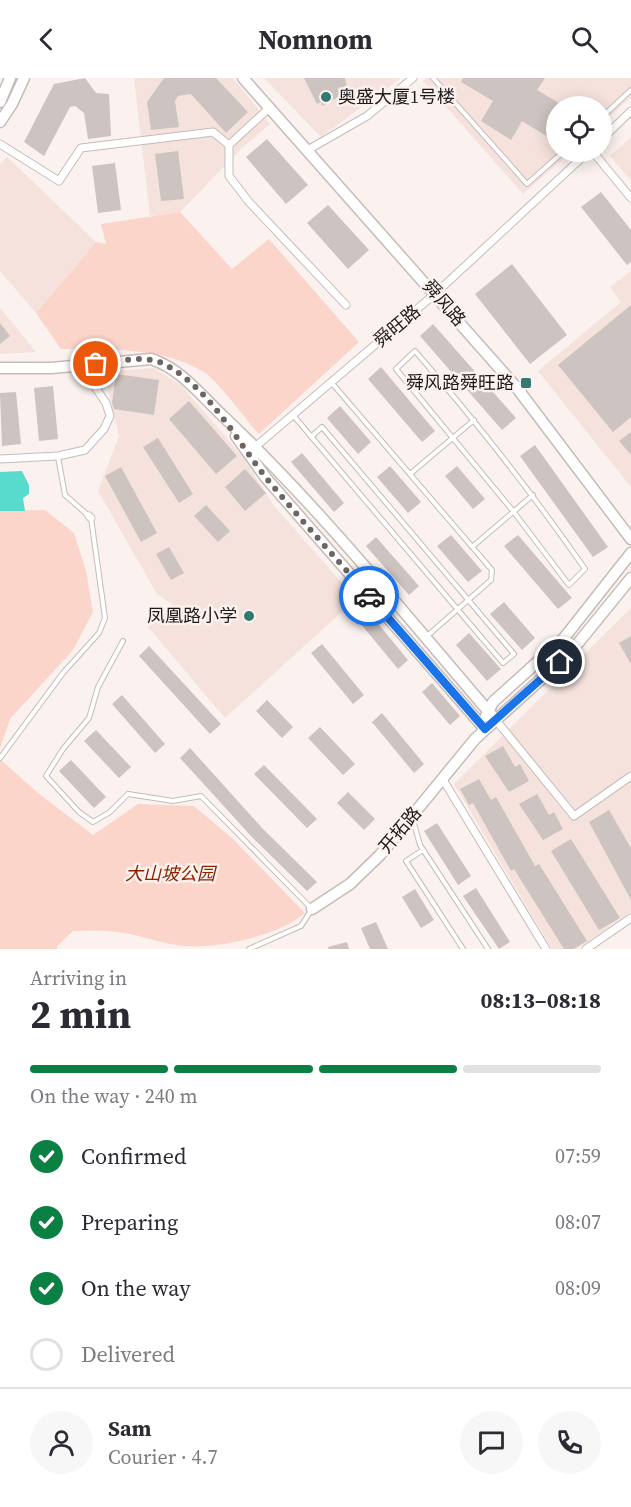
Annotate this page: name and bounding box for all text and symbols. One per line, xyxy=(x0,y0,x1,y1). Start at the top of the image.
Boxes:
text: Nomnom xyxy=(258,21,373,58)
icon: back xyxy=(30,23,63,56)
icon: search xyxy=(568,23,601,56)
place label: 奥盛大厦1号楼 xyxy=(338,84,455,109)
marker: 奥盛大厦1号楼 xyxy=(319,90,333,104)
map controls xyxy=(546,96,612,162)
button: locate xyxy=(546,96,612,162)
street label: 舜风路 xyxy=(417,274,472,331)
street label: 舜旺路 xyxy=(368,299,425,353)
pin xyxy=(70,338,121,389)
icon: bag xyxy=(79,347,112,380)
place label: 舜风路舜旺路 xyxy=(406,370,514,395)
marker: 舜风路舜旺路 xyxy=(519,376,533,390)
courier xyxy=(339,566,399,626)
icon: car xyxy=(353,580,386,613)
place label: 凤凰路小学 xyxy=(147,603,237,628)
marker: 凤凰路小学 xyxy=(242,609,256,623)
pin xyxy=(534,636,585,687)
icon: home xyxy=(543,645,576,678)
street label: 开拓路 xyxy=(373,801,427,858)
park label: 大山坡公园 xyxy=(125,861,218,886)
text: Arriving in xyxy=(30,964,127,992)
text: 08:13–08:18 xyxy=(481,985,601,1015)
text: 2 min xyxy=(30,988,131,1041)
text: On the way · 240 m xyxy=(30,1082,197,1110)
icon: check xyxy=(30,1140,63,1173)
text: Confirmed xyxy=(81,1141,186,1171)
text: 07:59 xyxy=(555,1142,601,1170)
icon: check xyxy=(30,1206,63,1239)
text: Preparing xyxy=(81,1207,178,1237)
text: 08:07 xyxy=(555,1208,601,1236)
icon: check xyxy=(30,1272,63,1305)
text: On the way xyxy=(81,1273,190,1303)
text: 08:09 xyxy=(555,1274,601,1302)
text: Delivered xyxy=(81,1339,175,1369)
button: person xyxy=(30,1411,93,1474)
button: chat xyxy=(460,1411,523,1474)
button: phone xyxy=(538,1411,601,1474)
text: Sam xyxy=(108,1413,152,1443)
text: Courier · 4.7 xyxy=(108,1443,217,1471)

